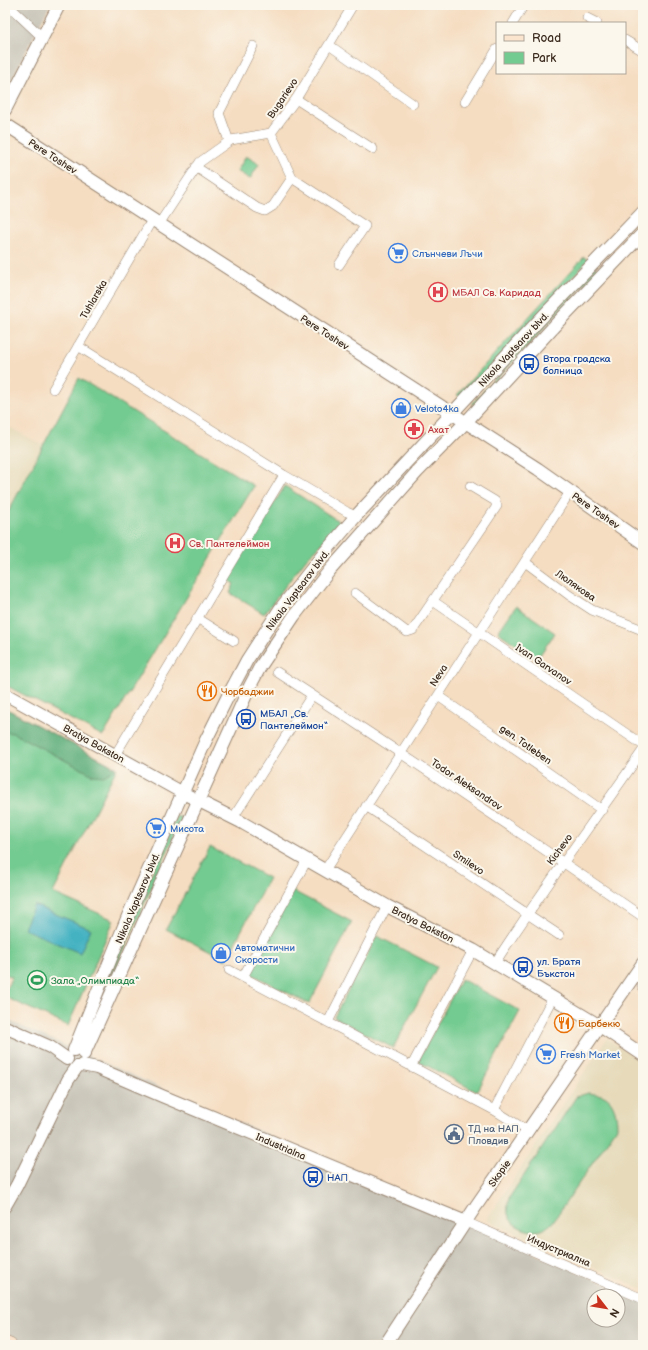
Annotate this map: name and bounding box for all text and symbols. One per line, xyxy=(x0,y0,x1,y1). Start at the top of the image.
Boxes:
legend xyxy=(496,22,626,74)
text: Road xyxy=(532,31,561,46)
text: Park xyxy=(532,51,556,66)
street label: Bugarievo xyxy=(265,76,301,121)
street label: Pere Toshev xyxy=(26,137,79,177)
supermarket icon: Слънчеви Лъчи xyxy=(387,242,409,264)
place label: Слънчеви Лъчи xyxy=(412,248,483,260)
street label: Tuhlarska xyxy=(78,278,110,321)
hospital icon: МБАЛ Св. Каридад xyxy=(427,281,449,303)
place label: МБАЛ Св. Каридад xyxy=(452,287,541,299)
street label: Nikola Vaptsarov blvd. xyxy=(476,310,551,389)
street label: Pere Toshev xyxy=(298,313,351,353)
bus stop icon: Втора градска болница xyxy=(518,353,540,375)
place label: Втора градска болница xyxy=(543,353,611,377)
shop icon: Veloto4ka xyxy=(390,397,412,419)
place label: Veloto4ka xyxy=(415,403,459,415)
pharmacy icon: Ахат xyxy=(403,418,425,440)
place label: Ахат xyxy=(427,424,449,436)
street label: Pere Toshev xyxy=(569,490,622,532)
hospital icon: Св. Пантелеймон xyxy=(164,532,186,554)
place label: Св. Пантелеймон xyxy=(189,538,269,550)
street label: Nikola Vaptsarov blvd. xyxy=(264,548,332,633)
street label: Люлякова xyxy=(552,567,598,604)
street label: Ivan Garvanov xyxy=(513,642,574,688)
street label: Neva xyxy=(427,662,451,689)
restaurant icon: Чорбаджии xyxy=(196,680,218,702)
place label: Чорбаджии xyxy=(221,686,274,698)
bus stop icon: МБАЛ „Св. Пантелеймон“ xyxy=(235,708,257,730)
place label: МБАЛ „Св. Пантелеймон“ xyxy=(260,708,328,732)
street label: Bratya Bakston xyxy=(61,722,126,766)
street label: gen. Totleben xyxy=(497,723,554,767)
street label: Todor Aleksandrov xyxy=(429,757,504,813)
supermarket icon: Мисота xyxy=(145,817,167,839)
place label: Мисота xyxy=(170,823,204,835)
street label: Kichevo xyxy=(544,831,575,868)
street label: Smilevo xyxy=(451,848,487,878)
street label: Nikola Vaptsarov blvd. xyxy=(113,851,163,946)
street label: Bratya Bakston xyxy=(390,904,456,946)
shop icon: Автоматични Скорости xyxy=(210,942,232,964)
place label: Автоматични Скорости xyxy=(234,942,295,966)
bus stop icon: ул. Братя Бъкстон xyxy=(512,956,534,978)
place label: ул. Братя Бъкстон xyxy=(537,956,581,980)
sports icon: Зала „Олимпиада“ xyxy=(26,969,48,991)
place label: Зала „Олимпиада“ xyxy=(51,975,139,987)
restaurant icon: Барбекю xyxy=(553,1012,575,1034)
place label: Барбекю xyxy=(578,1018,621,1030)
supermarket icon: Fresh Market xyxy=(535,1043,557,1065)
place label: Fresh Market xyxy=(560,1049,620,1061)
public building icon: ТД на НАП Пловдив xyxy=(443,1123,465,1145)
place label: ТД на НАП Пловдив xyxy=(468,1123,519,1147)
street label: Industrialna xyxy=(254,1131,308,1163)
street label: Skopie xyxy=(486,1158,514,1190)
bus stop icon: НАП xyxy=(302,1166,324,1188)
place label: НАП xyxy=(327,1172,348,1184)
street label: Индустриална xyxy=(525,1232,592,1270)
north arrow xyxy=(586,1288,626,1328)
text: N xyxy=(606,1306,622,1320)

